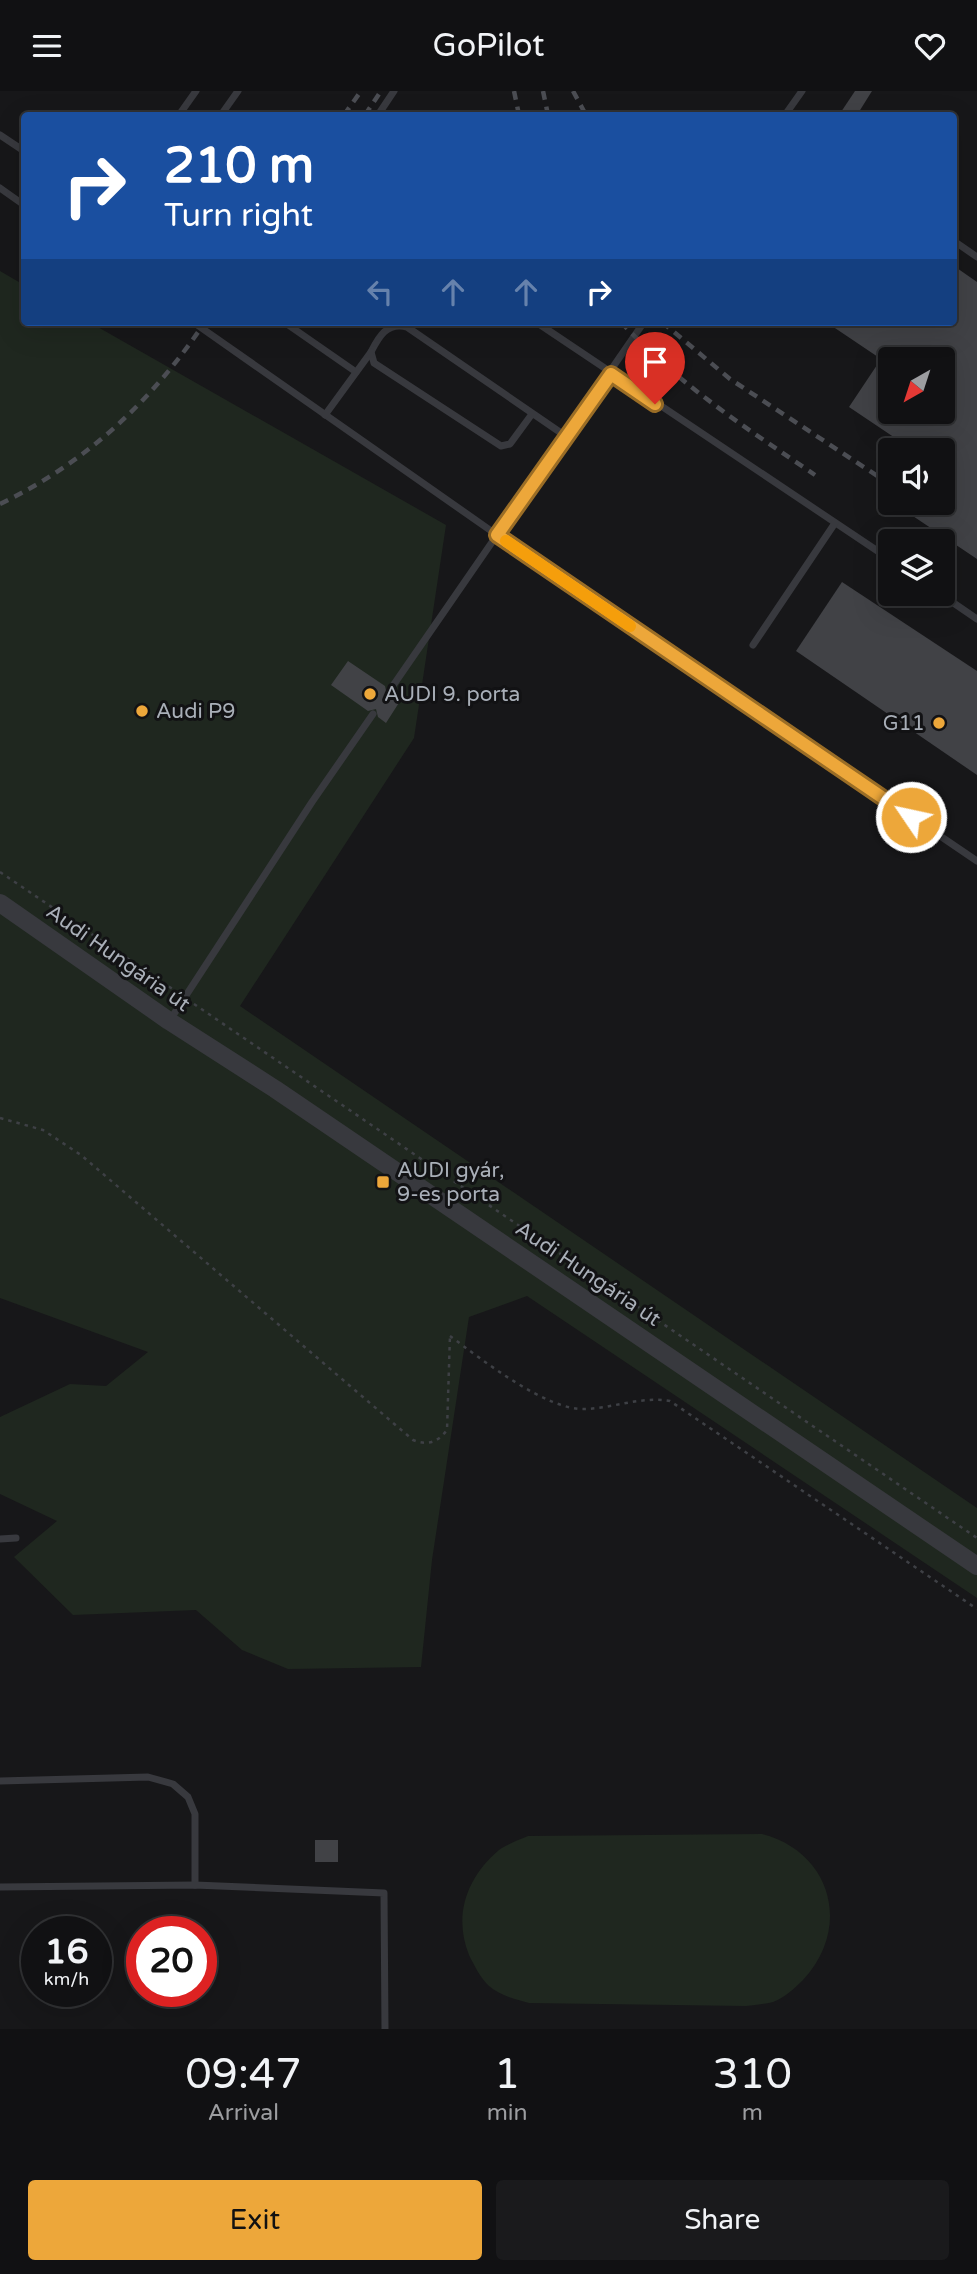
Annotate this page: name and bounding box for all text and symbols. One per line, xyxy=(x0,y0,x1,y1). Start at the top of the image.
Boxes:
icon: menu xyxy=(28,27,66,65)
text: GoPilot xyxy=(433,27,544,65)
icon: heart xyxy=(911,27,949,65)
text: 210 m xyxy=(164,137,314,196)
icon: right xyxy=(49,140,140,231)
text: Turn right xyxy=(164,197,313,235)
icon: left xyxy=(361,273,399,311)
icon: ahead xyxy=(434,273,472,311)
icon: ahead xyxy=(507,273,545,311)
icon: right xyxy=(580,273,618,311)
pin xyxy=(625,332,685,404)
icon: arrive xyxy=(636,343,674,381)
north arrow xyxy=(878,347,956,423)
map controls xyxy=(878,347,955,606)
button: sound xyxy=(878,438,955,515)
button: layers xyxy=(878,529,955,606)
place label: AUDI 9. porta xyxy=(384,682,520,707)
marker: AUDI 9. porta xyxy=(362,686,378,702)
place label: Audi P9 xyxy=(156,699,235,724)
marker: Audi P9 xyxy=(134,703,150,719)
place label: G11 xyxy=(883,711,925,736)
marker: G11 xyxy=(931,715,947,731)
position arrow xyxy=(874,780,948,854)
street label: Audi Hungária út xyxy=(41,899,195,1017)
place label: AUDI gyár, 9-es porta xyxy=(397,1158,504,1207)
marker: AUDI gyár, 9-es porta xyxy=(375,1174,391,1190)
street label: Audi Hungária út xyxy=(511,1216,665,1332)
speed limit sign: 20 xyxy=(126,1916,217,2007)
text: 16 xyxy=(45,1931,88,1973)
text: km/h xyxy=(44,1968,89,1990)
text: 09:47 xyxy=(185,2049,302,2100)
text: 1 xyxy=(494,2049,520,2100)
text: 310 xyxy=(713,2049,792,2100)
text: Arrival xyxy=(208,2099,279,2127)
text: min xyxy=(487,2099,528,2127)
text: m xyxy=(742,2099,763,2127)
button: Exit xyxy=(28,2180,482,2260)
button: Share xyxy=(496,2180,949,2260)

